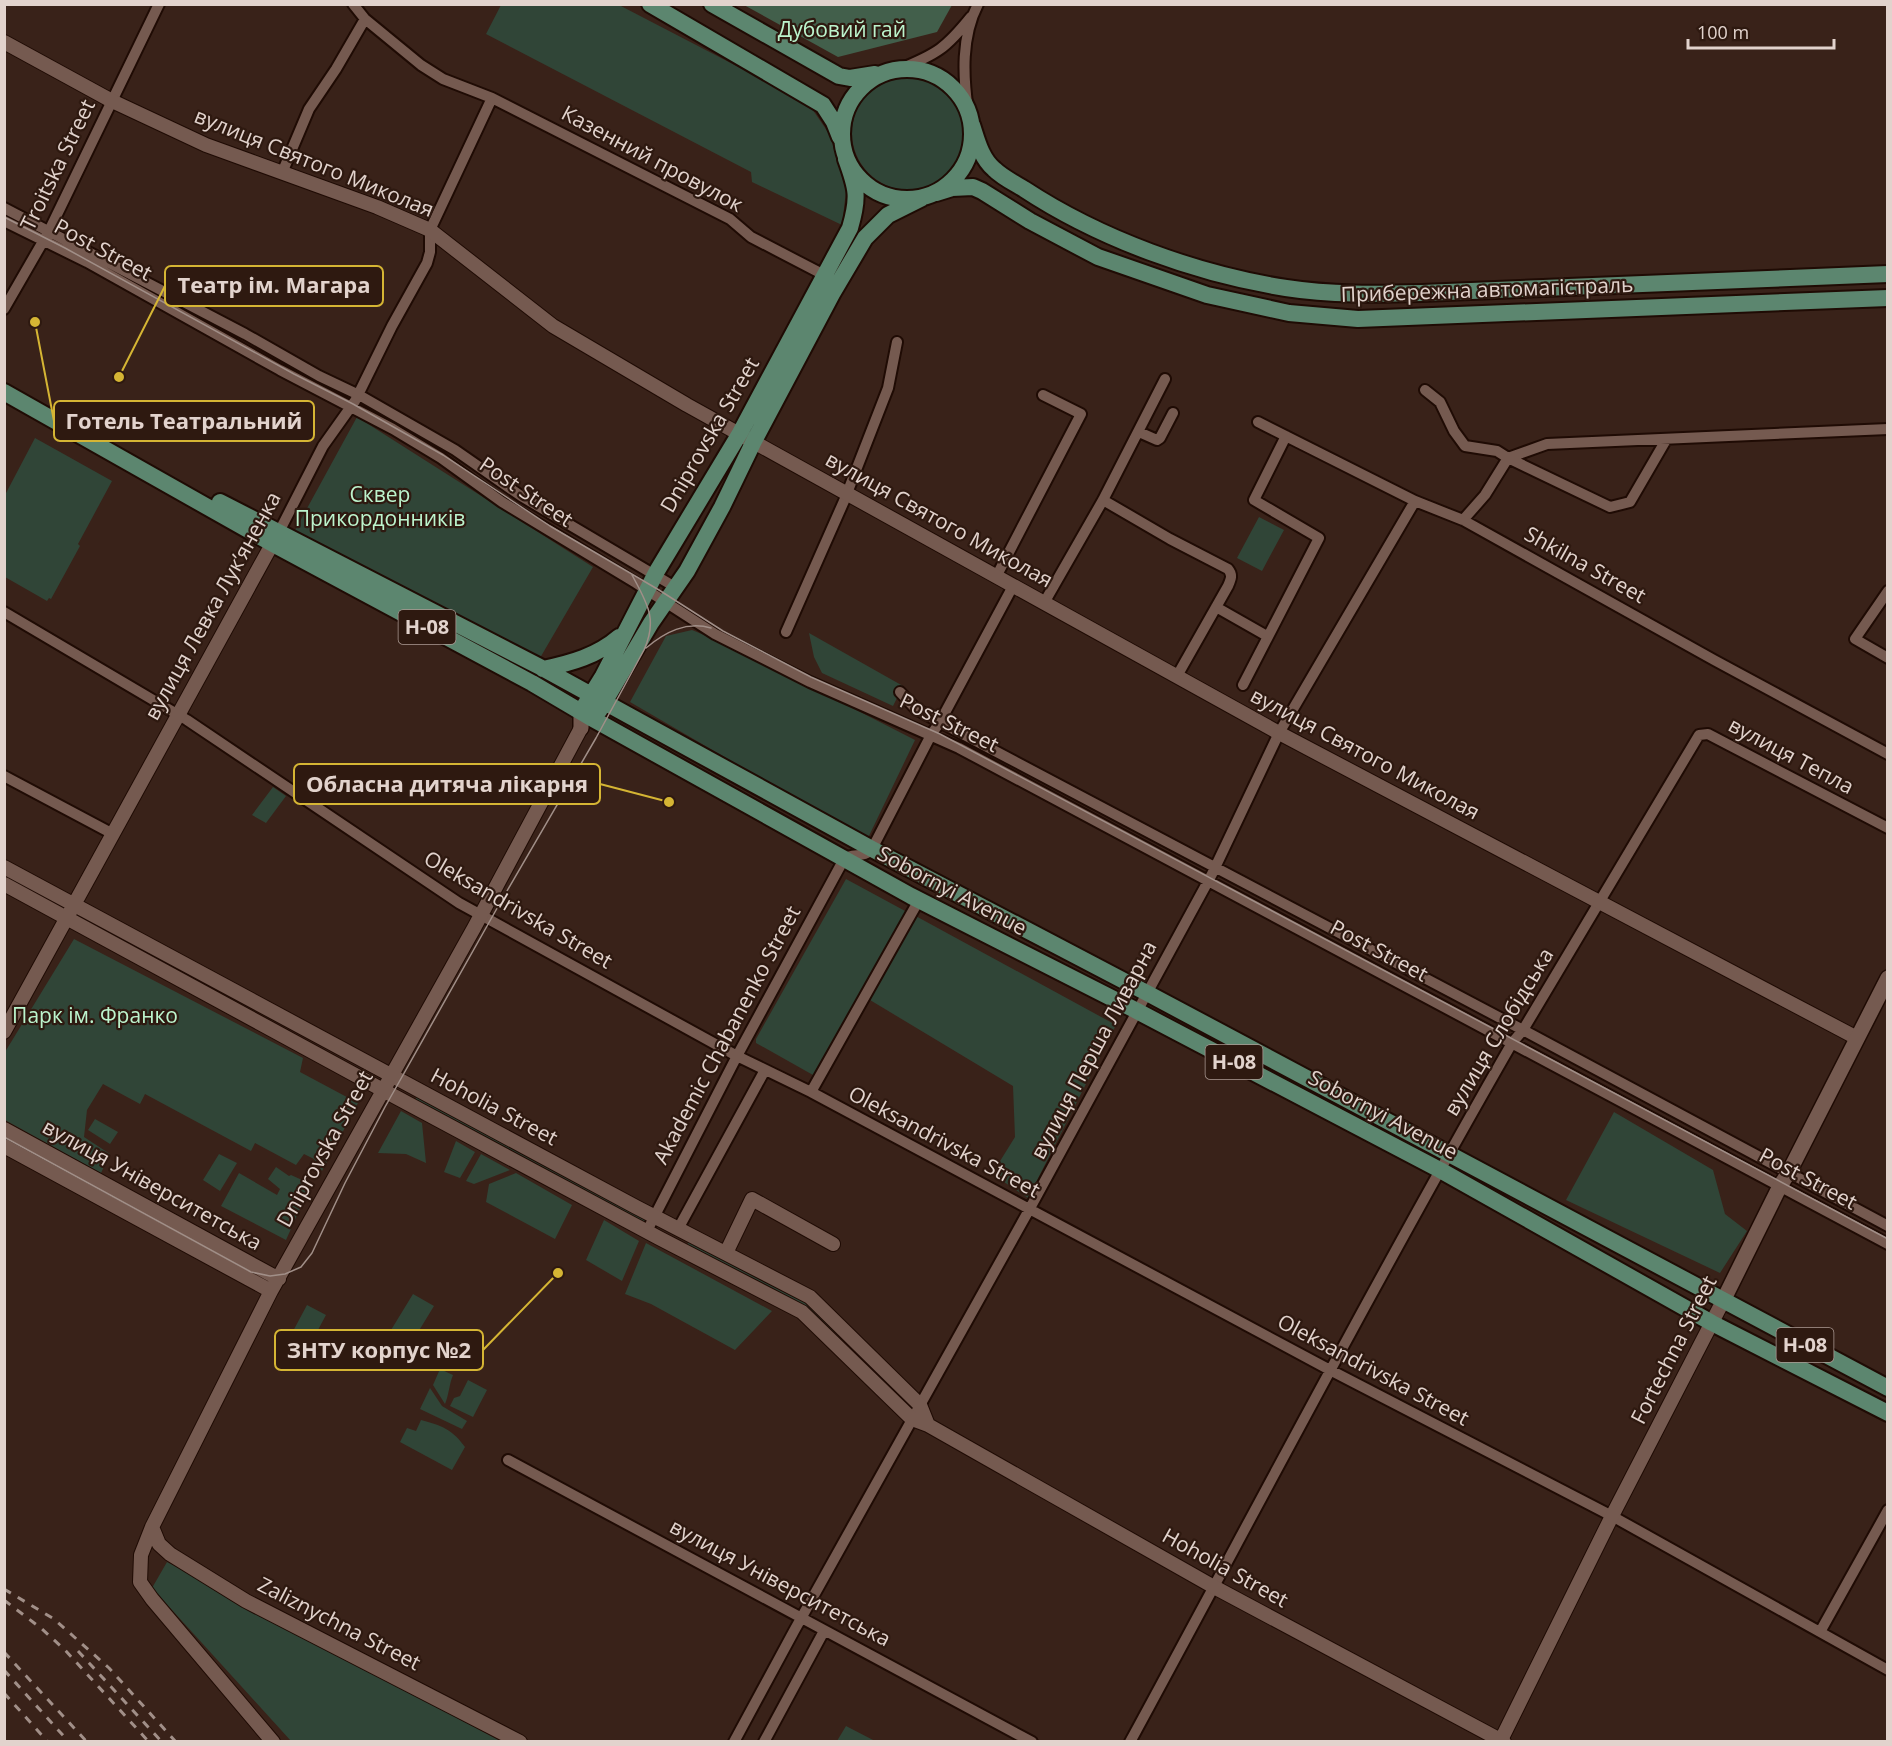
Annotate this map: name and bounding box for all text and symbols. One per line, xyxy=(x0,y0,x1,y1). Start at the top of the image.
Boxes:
scale bar xyxy=(1688,12,1834,50)
park label: Дубовий гай xyxy=(778,15,906,43)
text: 100 m xyxy=(1697,20,1749,44)
street label: Troitska Street xyxy=(13,94,101,235)
street label: Казенний провулок xyxy=(557,98,748,218)
street label: вулиця Святого Миколая xyxy=(191,101,438,223)
street label: Post Street xyxy=(50,212,157,287)
callout: Театр ім. Магара xyxy=(165,266,383,306)
text: Театр ім. Магара xyxy=(177,269,371,299)
street label: Прибережна автомагістраль xyxy=(1340,270,1634,308)
street label: Dniprovska Street xyxy=(653,352,765,517)
callout: Готель Театральний xyxy=(54,401,314,441)
text: Готель Театральний xyxy=(66,405,302,435)
street label: вулиця Святого Миколая xyxy=(821,445,1058,593)
street label: Post Street xyxy=(474,450,579,533)
park label: Сквер Прикордонників xyxy=(295,480,465,532)
street label: вулиця Левка Лукʼяненка xyxy=(138,486,287,725)
street label: Shkilna Street xyxy=(1520,519,1651,609)
road number: Н-08 xyxy=(398,610,456,644)
street label: вулиця Святого Миколая xyxy=(1246,681,1485,826)
street label: Post Street xyxy=(895,686,1004,758)
street label: вулиця Тепла xyxy=(1724,710,1859,800)
callout: Обласна дитяча лікарня xyxy=(294,764,600,804)
text: Обласна дитяча лікарня xyxy=(306,768,588,798)
street label: Sobornyi Avenue xyxy=(873,839,1032,941)
street label: Oleksandrivska Street xyxy=(419,844,618,975)
street label: Akademic Chabanenko Street xyxy=(646,901,806,1168)
street label: Post Street xyxy=(1326,913,1433,988)
street label: вулиця Перша Ливарна xyxy=(1024,935,1163,1164)
street label: вулиця Слобідська xyxy=(1437,942,1559,1121)
park label: Парк ім. Франко xyxy=(12,1001,178,1029)
road number: Н-08 xyxy=(1206,1045,1262,1079)
street label: Hoholia Street xyxy=(426,1061,563,1151)
street label: Sobornyi Avenue xyxy=(1304,1063,1463,1165)
street label: Dniprovska Street xyxy=(270,1065,379,1232)
street label: Oleksandrivska Street xyxy=(844,1079,1045,1203)
street label: вулиця Університетська xyxy=(38,1112,267,1256)
street label: Post Street xyxy=(1755,1141,1862,1216)
street label: Fortechna Street xyxy=(1624,1271,1723,1428)
street label: Oleksandrivska Street xyxy=(1273,1307,1474,1431)
road number: Н-08 xyxy=(1776,1328,1834,1362)
callout: ЗНТУ корпус №2 xyxy=(275,1330,483,1370)
text: ЗНТУ корпус №2 xyxy=(287,1334,471,1364)
street label: вулиця Університетська xyxy=(665,1512,896,1652)
street label: Hoholia Street xyxy=(1157,1521,1294,1613)
street label: Zaliznychna Street xyxy=(253,1570,426,1676)

